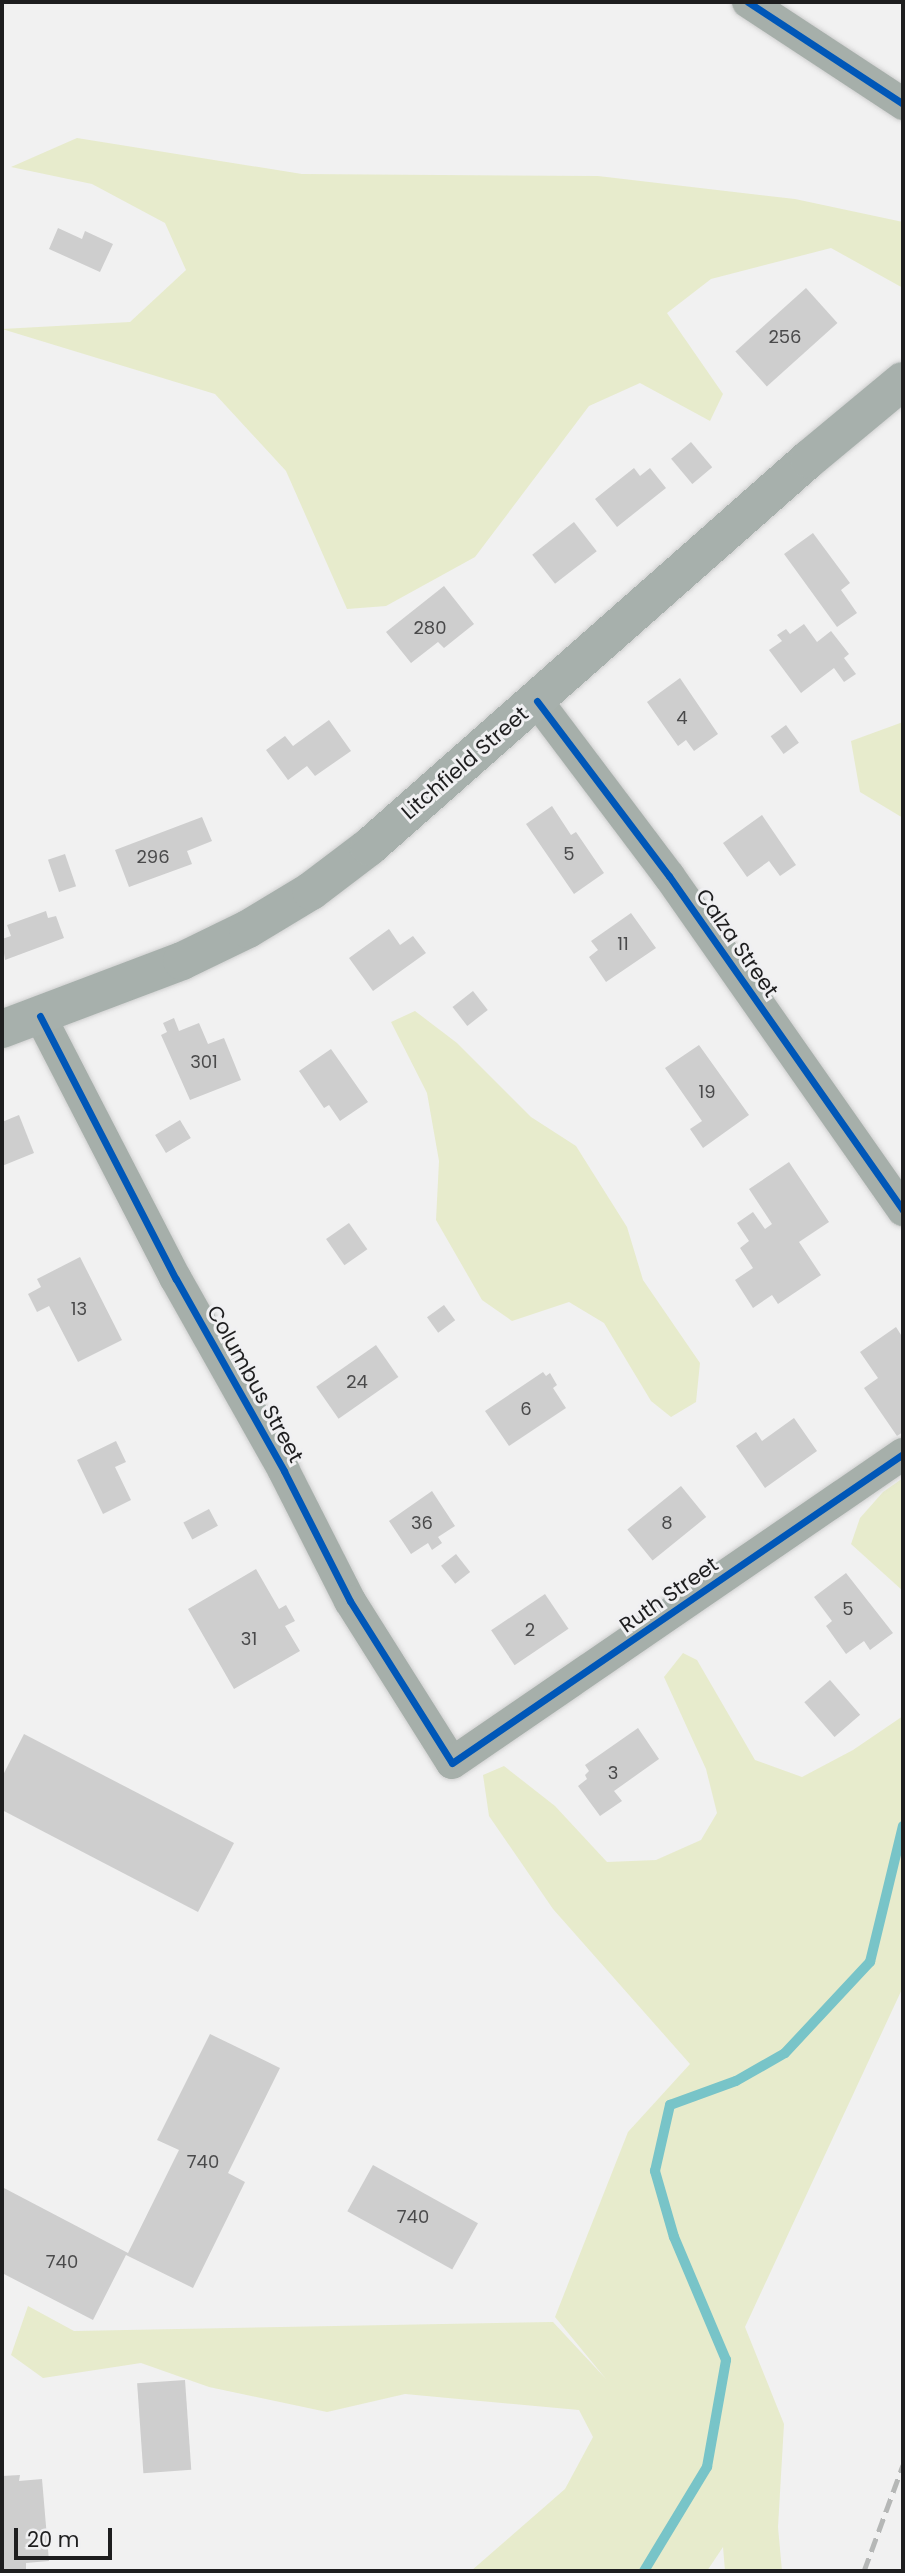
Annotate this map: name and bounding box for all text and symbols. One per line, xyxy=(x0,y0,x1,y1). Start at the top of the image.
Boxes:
house number: 256 xyxy=(768,326,802,348)
house number: 280 xyxy=(413,617,447,639)
street label: Litchfield Street xyxy=(396,701,534,825)
house number: 4 xyxy=(676,707,688,729)
house number: 5 xyxy=(563,843,575,865)
house number: 296 xyxy=(136,846,170,868)
street label: Calza Street xyxy=(690,884,784,1002)
house number: 11 xyxy=(617,933,629,955)
house number: 301 xyxy=(190,1051,218,1073)
house number: 19 xyxy=(698,1081,716,1103)
house number: 13 xyxy=(71,1298,87,1320)
street label: Columbus Street xyxy=(201,1301,309,1467)
house number: 24 xyxy=(346,1371,368,1393)
house number: 6 xyxy=(520,1398,532,1420)
house number: 36 xyxy=(411,1512,433,1534)
house number: 8 xyxy=(661,1512,673,1534)
street label: Ruth Street xyxy=(615,1552,723,1638)
house number: 5 xyxy=(842,1598,854,1620)
house number: 2 xyxy=(525,1619,535,1641)
house number: 31 xyxy=(241,1628,257,1650)
house number: 3 xyxy=(608,1762,618,1784)
house number: 740 xyxy=(187,2151,219,2173)
house number: 740 xyxy=(397,2206,429,2228)
house number: 740 xyxy=(46,2251,78,2273)
scale bar xyxy=(18,2514,116,2558)
text: 20 m xyxy=(27,2525,80,2554)

